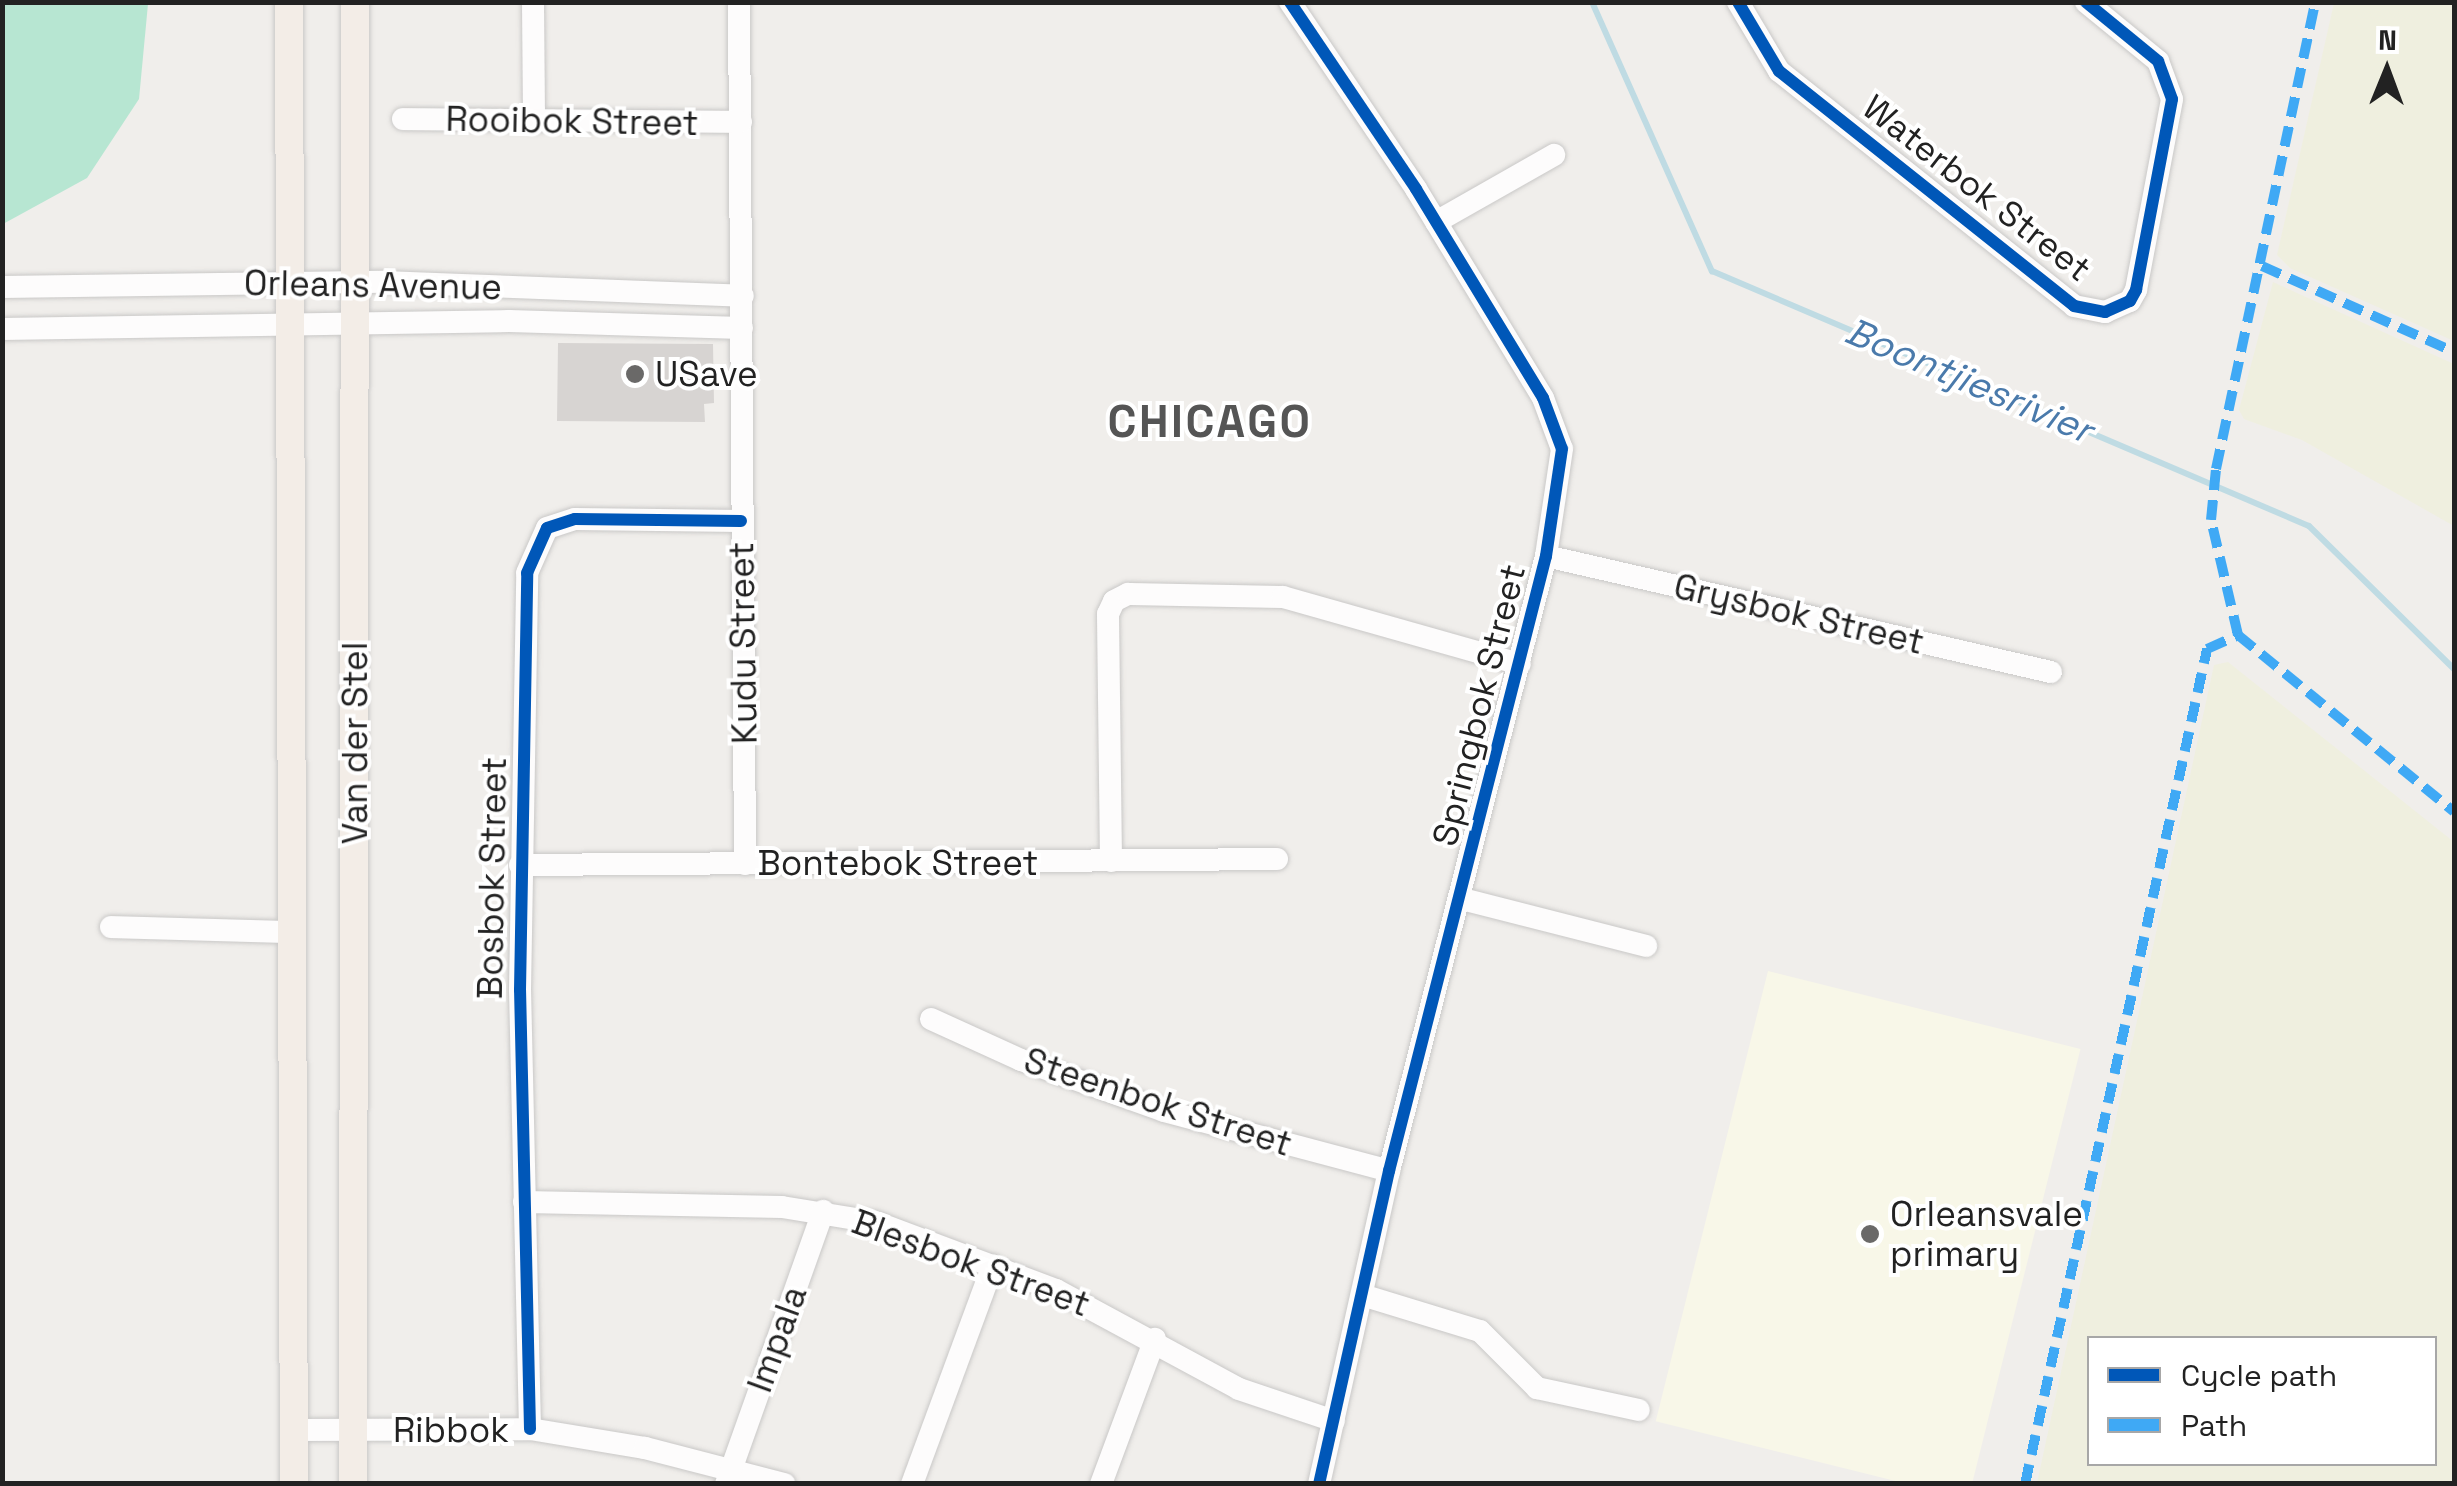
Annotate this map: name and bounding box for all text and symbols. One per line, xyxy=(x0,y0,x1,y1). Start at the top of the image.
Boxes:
north arrow xyxy=(2337,20,2437,120)
text: N xyxy=(2378,22,2397,58)
street label: Waterbok Street xyxy=(1855,86,2099,290)
street label: Rooibok Street xyxy=(445,98,699,144)
street label: Orleans Avenue xyxy=(243,262,503,308)
water label: Boontjiesrivier xyxy=(1839,308,2099,454)
place label: USave xyxy=(655,353,758,395)
marker: USave xyxy=(624,363,646,385)
district label: CHICAGO xyxy=(1108,395,1312,449)
street label: Kudu Street xyxy=(720,541,766,745)
street label: Springbok Street xyxy=(1424,560,1534,850)
street label: Grysbok Street xyxy=(1670,565,1928,663)
street label: Van der Stel xyxy=(334,642,376,844)
street label: Bosbok Street xyxy=(469,757,515,999)
street label: Bontebok Street xyxy=(758,842,1038,884)
street label: Steenbok Street xyxy=(1019,1039,1297,1165)
place label: Orleansvale primary xyxy=(1890,1193,2083,1275)
street label: Blesbok Street xyxy=(846,1201,1096,1325)
marker: Orleansvale primary xyxy=(1859,1223,1881,1245)
street label: Impala xyxy=(738,1280,816,1398)
legend xyxy=(2087,1336,2437,1466)
text: Cycle path xyxy=(2181,1356,2337,1395)
text: Path xyxy=(2181,1406,2247,1445)
street label: Ribbok xyxy=(393,1409,509,1451)

